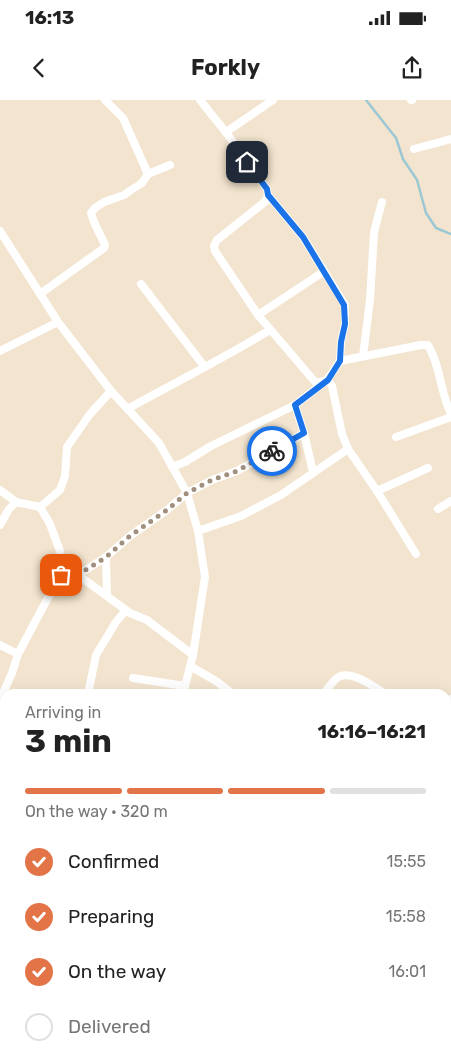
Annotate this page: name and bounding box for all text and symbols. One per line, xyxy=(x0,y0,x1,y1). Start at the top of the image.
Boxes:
text: 16:13 xyxy=(25,6,74,29)
icon: back xyxy=(25,54,53,82)
text: Forkly xyxy=(191,54,260,81)
icon: share xyxy=(398,54,426,82)
pin xyxy=(226,141,268,183)
icon: home xyxy=(233,148,261,176)
courier xyxy=(247,426,297,476)
icon: bike xyxy=(258,437,286,465)
pin xyxy=(40,554,82,596)
icon: bag xyxy=(47,561,75,589)
text: Arriving in xyxy=(25,703,101,722)
text: 16:16–16:21 xyxy=(317,720,426,743)
text: 3 min xyxy=(25,722,112,760)
text: On the way · 320 m xyxy=(25,802,168,821)
icon: check xyxy=(25,848,53,876)
text: Confirmed xyxy=(68,850,159,873)
text: 15:55 xyxy=(387,852,426,871)
icon: check xyxy=(25,903,53,931)
text: Preparing xyxy=(68,905,154,928)
text: 15:58 xyxy=(386,907,426,926)
icon: check xyxy=(25,958,53,986)
text: On the way xyxy=(68,960,166,983)
text: 16:01 xyxy=(388,962,426,981)
text: Delivered xyxy=(68,1015,151,1038)

